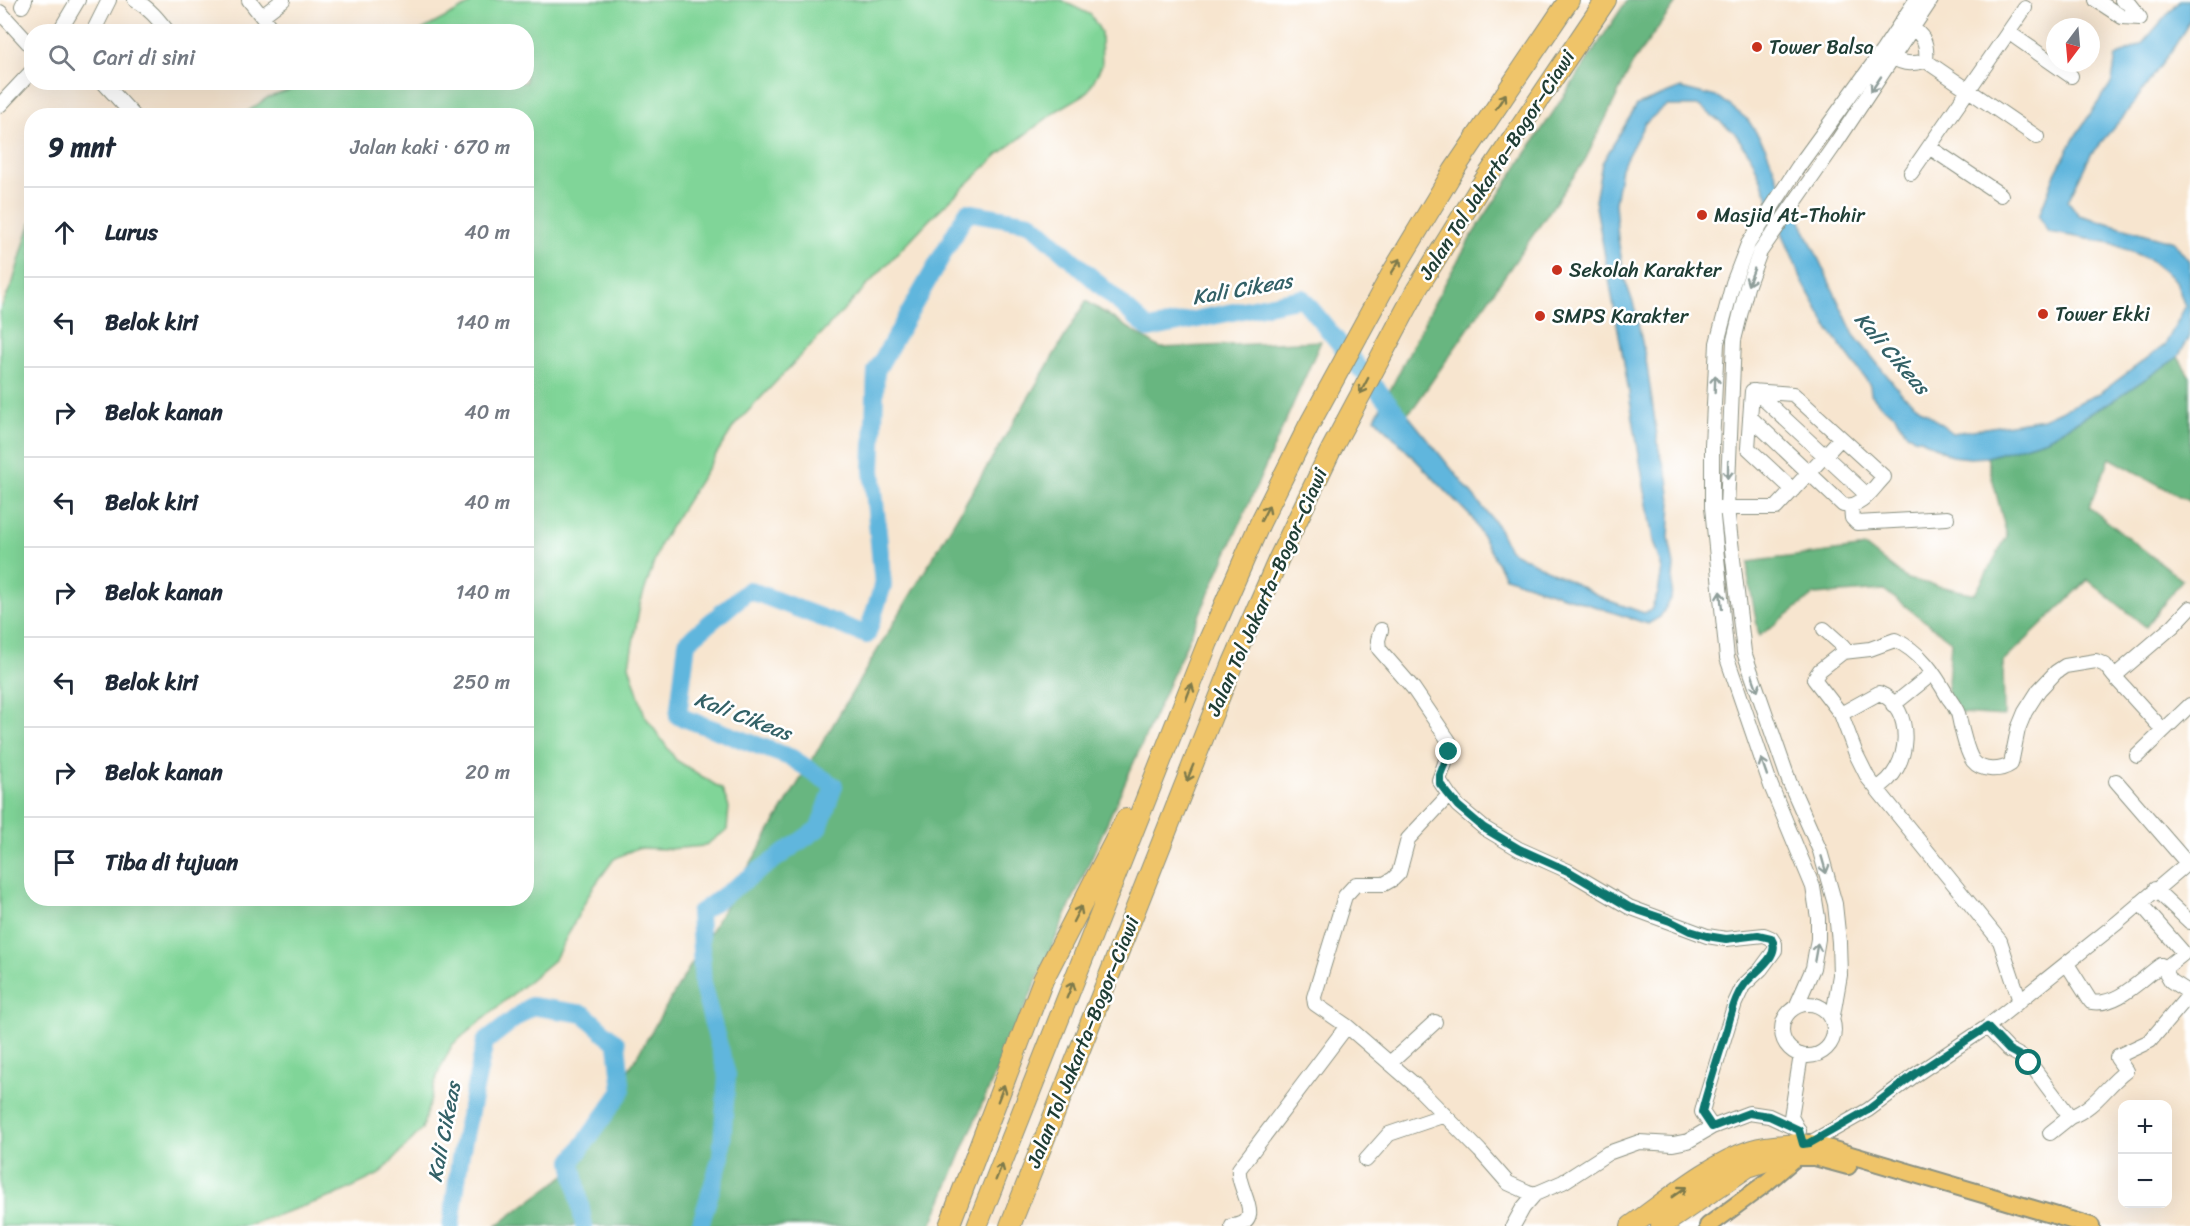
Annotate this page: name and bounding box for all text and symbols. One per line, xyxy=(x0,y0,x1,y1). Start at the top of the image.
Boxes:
north arrow xyxy=(2046,18,2100,72)
search box xyxy=(24,24,534,90)
place label: Tower Balsa xyxy=(1769,30,1874,65)
text: Cari di sini xyxy=(93,38,195,77)
marker: Tower Balsa xyxy=(1750,40,1764,54)
icon: search xyxy=(45,41,78,74)
street label: Jalan Tol Jakarta–Bogor–Ciawi xyxy=(1409,42,1586,288)
one-way arrow xyxy=(1870,75,1882,92)
one-way arrow xyxy=(1495,93,1507,110)
text: 9 mnt xyxy=(48,124,115,170)
text: Jalan kaki · 670 m xyxy=(350,130,510,165)
place label: Masjid At-Thohir xyxy=(1714,198,1866,233)
marker: Masjid At-Thohir xyxy=(1695,208,1709,222)
text: Lurus xyxy=(105,213,158,252)
text: 40 m xyxy=(464,215,510,250)
icon: ahead xyxy=(48,216,81,249)
place label: Sekolah Karakter xyxy=(1569,253,1723,288)
one-way arrow xyxy=(1391,258,1403,275)
water label: Kali Cikeas xyxy=(1189,261,1297,316)
marker: Sekolah Karakter xyxy=(1550,263,1564,277)
one-way arrow xyxy=(1744,267,1755,286)
place label: Tower Ekki xyxy=(2055,297,2150,332)
place label: SMPS Karakter xyxy=(1552,299,1690,334)
text: Belok kiri xyxy=(105,303,198,342)
water label: Kali Cikeas xyxy=(1845,303,1941,405)
text: 140 m xyxy=(456,305,510,340)
icon: left xyxy=(48,306,81,339)
marker: Tower Ekki xyxy=(2036,307,2050,321)
marker: SMPS Karakter xyxy=(1533,309,1547,323)
one-way arrow xyxy=(1709,375,1720,395)
one-way arrow xyxy=(1358,377,1370,395)
text: Belok kanan xyxy=(105,393,223,432)
text: 40 m xyxy=(464,395,510,430)
icon: right xyxy=(48,396,81,429)
one-way arrow xyxy=(1722,459,1734,479)
street label: Jalan Tol Jakarta–Bogor–Ciawi xyxy=(1196,461,1338,723)
text: Belok kiri xyxy=(105,483,198,522)
text: 40 m xyxy=(464,485,510,520)
icon: left xyxy=(48,486,81,519)
one-way arrow xyxy=(1260,504,1271,522)
text: Belok kanan xyxy=(105,573,223,612)
text: 140 m xyxy=(456,575,510,610)
icon: right xyxy=(48,576,81,609)
one-way arrow xyxy=(1715,590,1726,610)
text: Belok kiri xyxy=(105,663,198,702)
text: 250 m xyxy=(453,665,510,700)
icon: left xyxy=(48,666,81,699)
one-way arrow xyxy=(1751,673,1762,692)
water label: Kali Cikeas xyxy=(689,680,799,753)
one-way arrow xyxy=(1184,683,1195,702)
route end xyxy=(1435,738,1461,764)
text: Belok kanan xyxy=(105,753,223,792)
text: 20 m xyxy=(465,755,510,790)
icon: right xyxy=(48,756,81,789)
one-way arrow xyxy=(1758,758,1769,777)
one-way arrow xyxy=(1184,763,1195,781)
text: Tiba di tujuan xyxy=(105,843,238,882)
icon: arrive xyxy=(48,846,81,879)
one-way arrow xyxy=(1819,855,1830,874)
one-way arrow xyxy=(1071,906,1083,923)
street label: Jalan Tol Jakarta–Bogor–Ciawi xyxy=(1016,910,1150,1174)
one-way arrow xyxy=(1810,943,1821,962)
one-way arrow xyxy=(1066,982,1077,1000)
route start xyxy=(2015,1049,2041,1075)
water label: Kali Cikeas xyxy=(416,1077,473,1185)
one-way arrow xyxy=(996,1084,1007,1103)
map controls xyxy=(2118,1100,2172,1208)
button: + xyxy=(2118,1100,2172,1154)
button: − xyxy=(2118,1154,2172,1208)
one-way arrow xyxy=(994,1163,1005,1181)
one-way arrow xyxy=(1671,1186,1687,1198)

